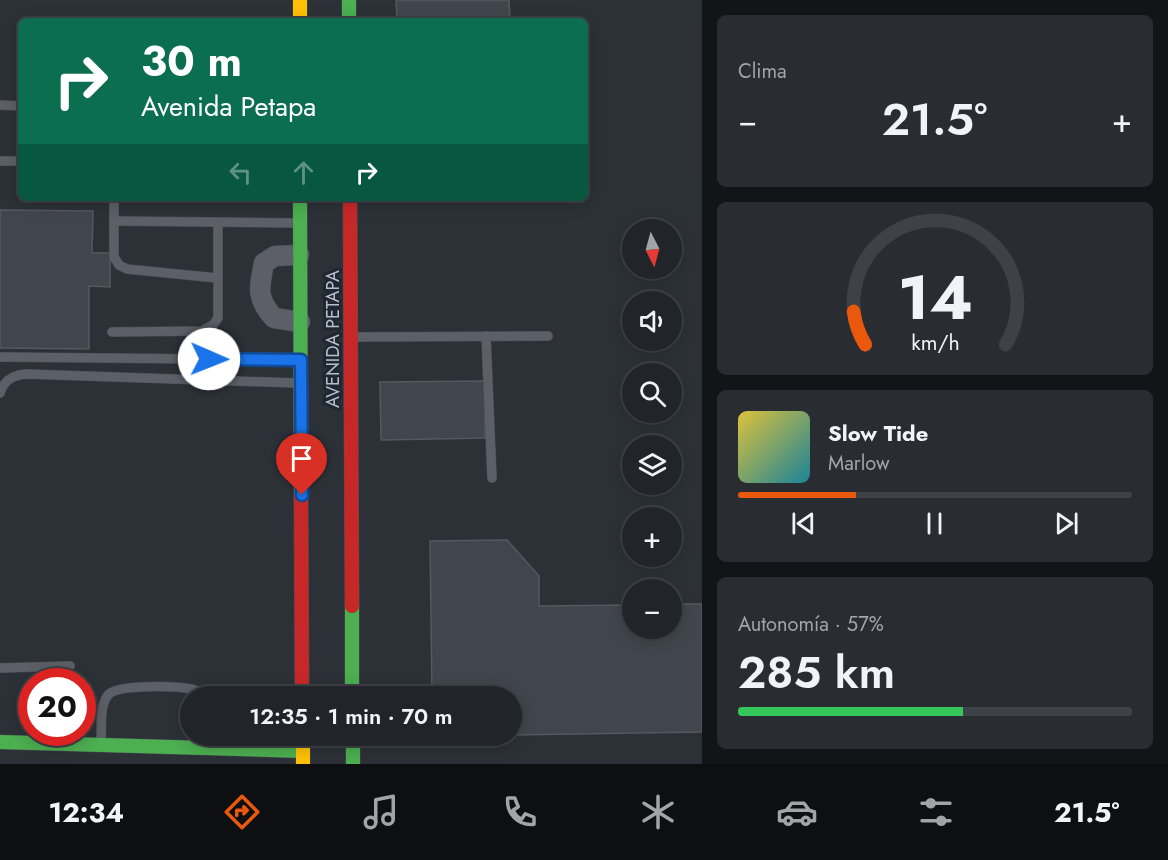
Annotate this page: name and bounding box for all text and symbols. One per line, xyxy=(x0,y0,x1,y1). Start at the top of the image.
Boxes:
text: 30 m xyxy=(141,31,242,92)
icon: right xyxy=(42,42,120,120)
text: Clima xyxy=(738,57,787,86)
text: Avenida Petapa xyxy=(141,87,316,126)
text: 21.5° xyxy=(882,87,987,152)
text: − xyxy=(738,97,757,144)
text: + xyxy=(1112,97,1132,144)
icon: left xyxy=(224,156,257,189)
icon: ahead xyxy=(287,156,320,189)
icon: right xyxy=(350,156,383,189)
north arrow xyxy=(622,219,682,279)
map controls xyxy=(622,219,682,639)
text: 14 xyxy=(897,253,973,343)
street label: AVENIDA PETAPA xyxy=(320,270,346,408)
button: sound xyxy=(622,291,682,351)
position arrow xyxy=(177,327,241,391)
text: km/h xyxy=(911,328,959,359)
button: search xyxy=(622,363,682,423)
text: Slow Tide xyxy=(828,417,928,449)
pin xyxy=(276,433,327,495)
button: layers xyxy=(622,435,682,495)
icon: arrive xyxy=(285,442,318,475)
text: Marlow xyxy=(828,449,890,478)
button: + xyxy=(622,507,682,567)
icon: previous xyxy=(787,507,820,540)
icon: pause xyxy=(918,507,951,540)
icon: next xyxy=(1050,507,1083,540)
button: − xyxy=(622,579,682,639)
text: Autonomía · 57% xyxy=(738,610,884,639)
text: 285 km xyxy=(738,640,895,705)
speed limit sign: 20 xyxy=(18,668,96,746)
text: 12:35 · 1 min · 70 m xyxy=(249,700,453,732)
icon: directions xyxy=(221,791,263,833)
icon: music xyxy=(360,791,402,833)
icon: phone xyxy=(499,791,541,833)
icon: climate xyxy=(637,791,679,833)
icon: car xyxy=(776,791,818,833)
icon: filters xyxy=(915,791,957,833)
text: 12:34 xyxy=(48,793,124,832)
text: 21.5° xyxy=(1054,793,1120,832)

